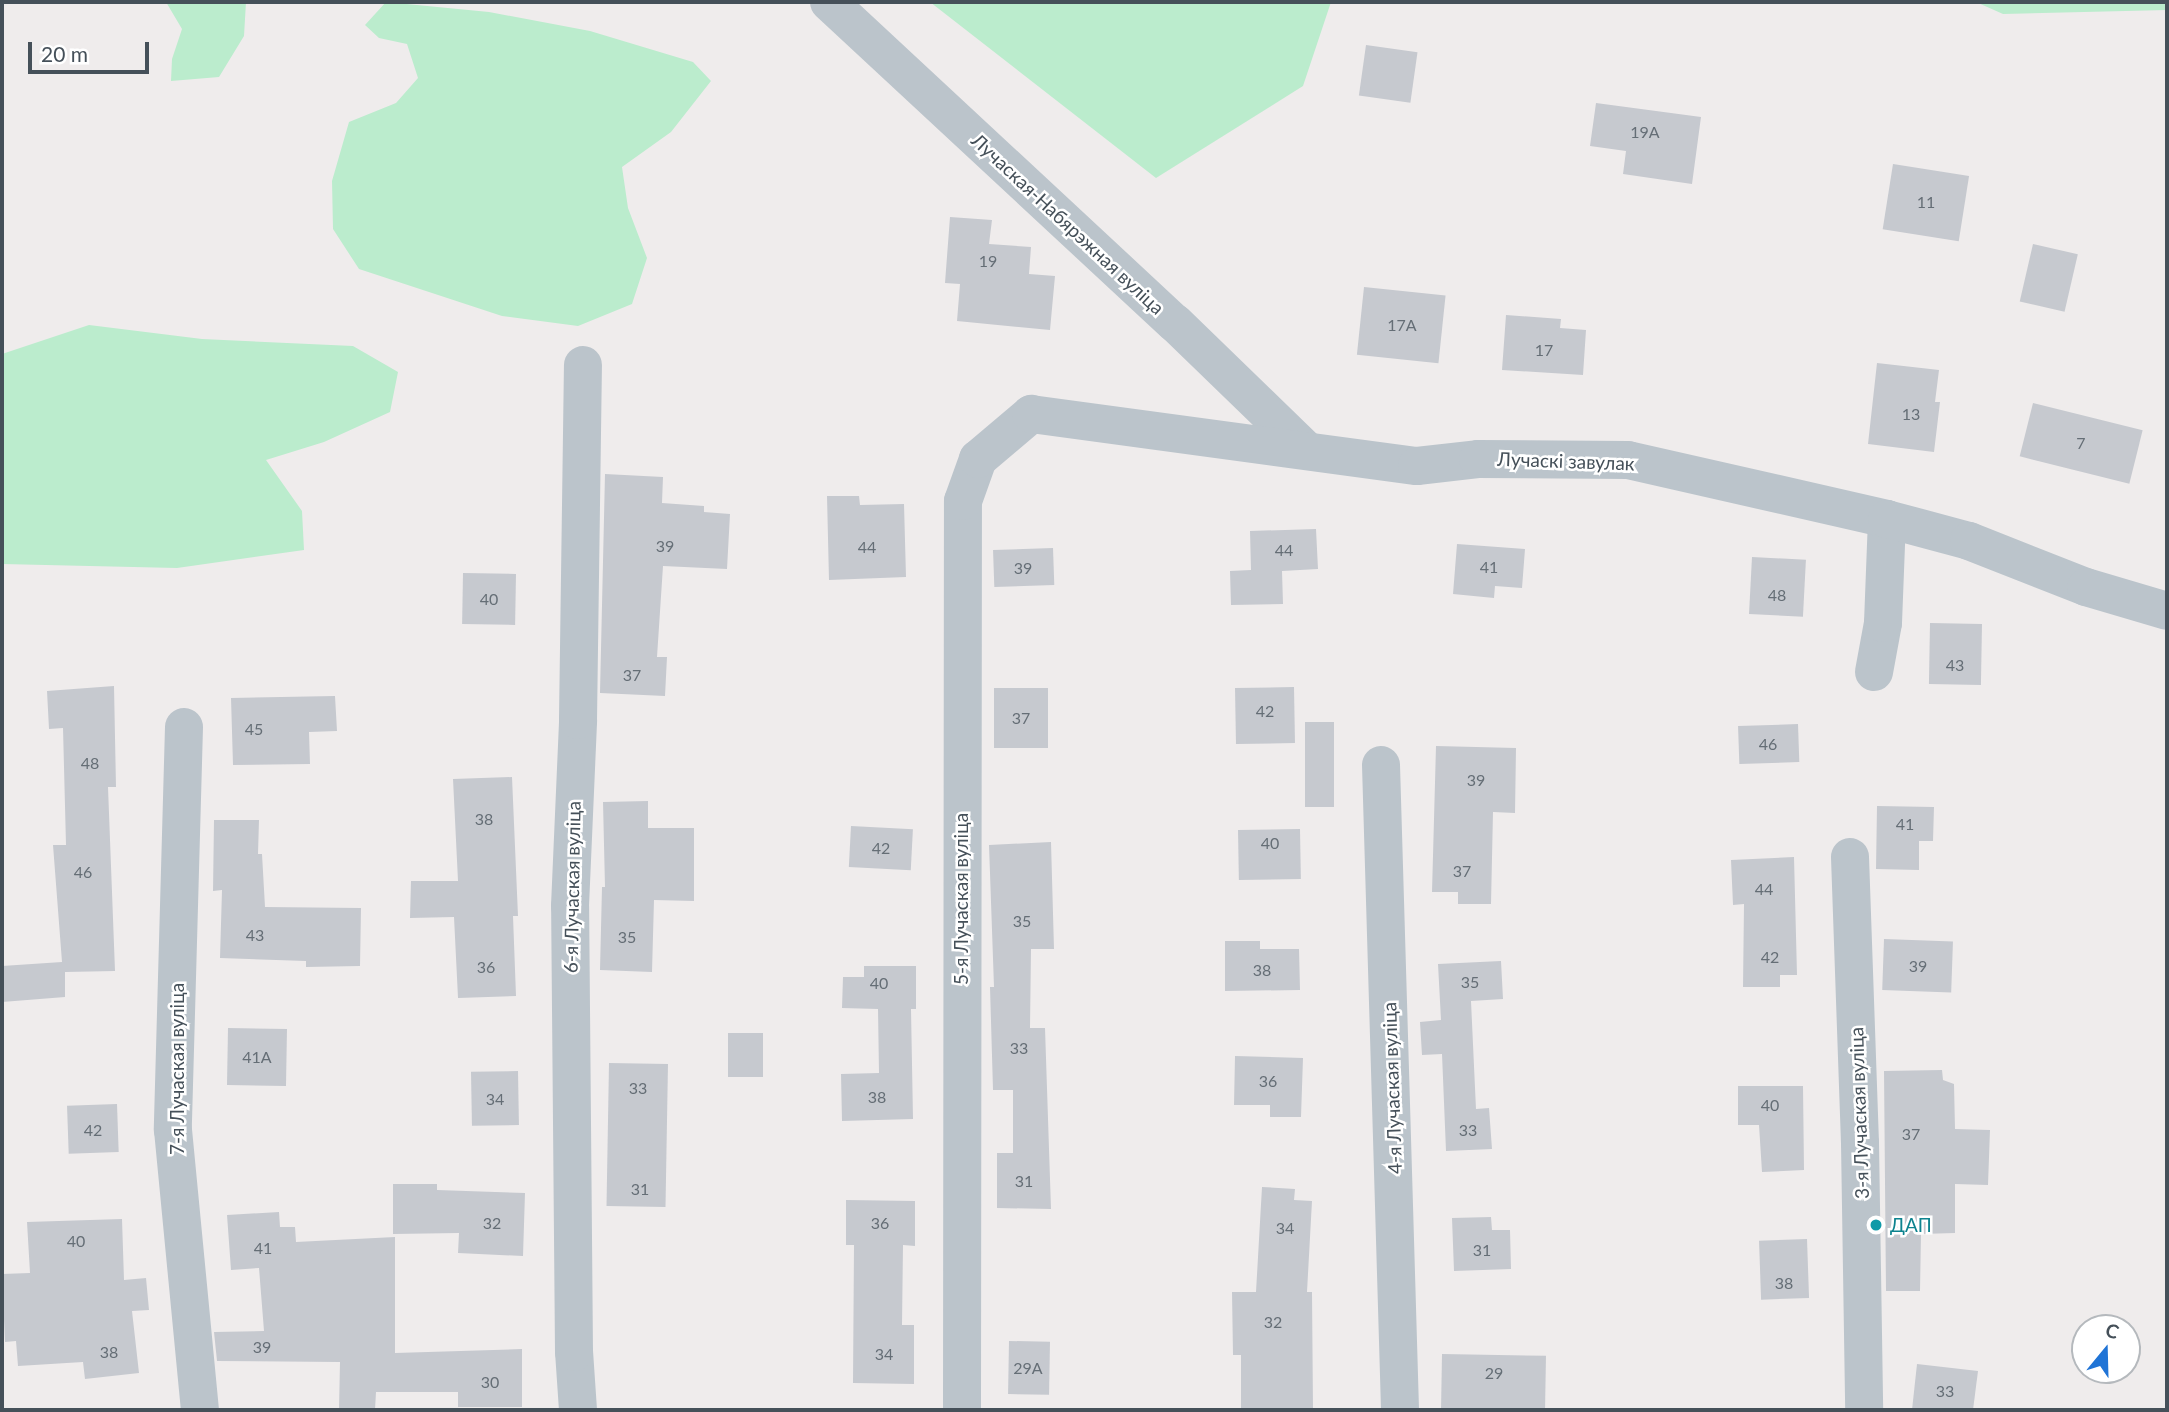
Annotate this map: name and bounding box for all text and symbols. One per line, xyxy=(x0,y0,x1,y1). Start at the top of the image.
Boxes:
scale bar xyxy=(32,28,152,72)
text: 20 m xyxy=(41,41,88,66)
house number: 19А xyxy=(1630,122,1660,142)
street label: Лучаская-Набярэжная вуліца xyxy=(967,129,1169,319)
house number: 11 xyxy=(1917,192,1935,212)
house number: 19 xyxy=(979,251,997,271)
house number: 17А xyxy=(1387,315,1417,335)
house number: 17 xyxy=(1535,340,1553,360)
house number: 13 xyxy=(1902,404,1920,424)
house number: 7 xyxy=(2076,433,2086,453)
street label: Лучаскі завулак xyxy=(1497,447,1635,475)
house number: 39 xyxy=(656,536,674,556)
house number: 44 xyxy=(858,537,876,557)
house number: 44 xyxy=(1275,540,1293,560)
house number: 41 xyxy=(1480,557,1498,577)
house number: 39 xyxy=(1014,558,1032,578)
house number: 48 xyxy=(1768,585,1786,605)
house number: 40 xyxy=(480,589,498,609)
house number: 43 xyxy=(1946,655,1964,675)
house number: 37 xyxy=(623,665,641,685)
house number: 42 xyxy=(1256,701,1274,721)
house number: 37 xyxy=(1012,708,1030,728)
house number: 45 xyxy=(245,719,263,739)
house number: 46 xyxy=(1759,734,1777,754)
house number: 48 xyxy=(81,753,99,773)
house number: 39 xyxy=(1467,770,1485,790)
street label: 6-я Лучаская вуліца xyxy=(559,801,585,973)
house number: 38 xyxy=(475,809,493,829)
street label: 5-я Лучаская вуліца xyxy=(950,813,972,985)
house number: 41 xyxy=(1896,814,1914,834)
house number: 40 xyxy=(1261,833,1279,853)
house number: 42 xyxy=(872,838,890,858)
house number: 37 xyxy=(1453,861,1471,881)
house number: 46 xyxy=(74,862,92,882)
house number: 44 xyxy=(1755,879,1773,899)
house number: 35 xyxy=(1013,911,1031,931)
house number: 43 xyxy=(246,925,264,945)
house number: 35 xyxy=(618,927,636,947)
house number: 42 xyxy=(1761,947,1779,967)
house number: 39 xyxy=(1909,956,1927,976)
house number: 36 xyxy=(477,957,495,977)
house number: 38 xyxy=(1253,960,1271,980)
house number: 35 xyxy=(1461,972,1479,992)
house number: 40 xyxy=(870,973,888,993)
street label: 7-я Лучаская вуліца xyxy=(166,983,188,1155)
street label: 4-я Лучаская вуліца xyxy=(1378,1002,1406,1174)
street label: 3-я Лучаская вуліца xyxy=(1845,1027,1873,1199)
house number: 33 xyxy=(1010,1038,1028,1058)
house number: 41А xyxy=(242,1047,272,1067)
house number: 36 xyxy=(1259,1071,1277,1091)
house number: 33 xyxy=(629,1078,647,1098)
house number: 38 xyxy=(868,1087,886,1107)
house number: 34 xyxy=(486,1089,504,1109)
house number: 40 xyxy=(1761,1095,1779,1115)
house number: 42 xyxy=(84,1120,102,1140)
house number: 33 xyxy=(1459,1120,1477,1140)
house number: 37 xyxy=(1902,1124,1920,1144)
house number: 31 xyxy=(1015,1171,1033,1191)
house number: 31 xyxy=(631,1179,649,1199)
house number: 32 xyxy=(483,1213,501,1233)
house number: 36 xyxy=(871,1213,889,1233)
place label: ДАП xyxy=(1890,1214,1932,1236)
marker: ДАП xyxy=(1868,1217,1884,1233)
house number: 34 xyxy=(1276,1218,1294,1238)
house number: 40 xyxy=(67,1231,85,1251)
house number: 41 xyxy=(254,1238,272,1258)
house number: 31 xyxy=(1473,1240,1491,1260)
house number: 38 xyxy=(1775,1273,1793,1293)
house number: 32 xyxy=(1264,1312,1282,1332)
north arrow xyxy=(2071,1314,2141,1384)
text: С xyxy=(2103,1318,2122,1343)
house number: 39 xyxy=(253,1337,271,1357)
house number: 38 xyxy=(100,1342,118,1362)
house number: 34 xyxy=(875,1344,893,1364)
house number: 29А xyxy=(1013,1358,1043,1378)
house number: 29 xyxy=(1485,1363,1503,1383)
house number: 30 xyxy=(481,1372,499,1392)
house number: 33 xyxy=(1936,1381,1954,1401)

